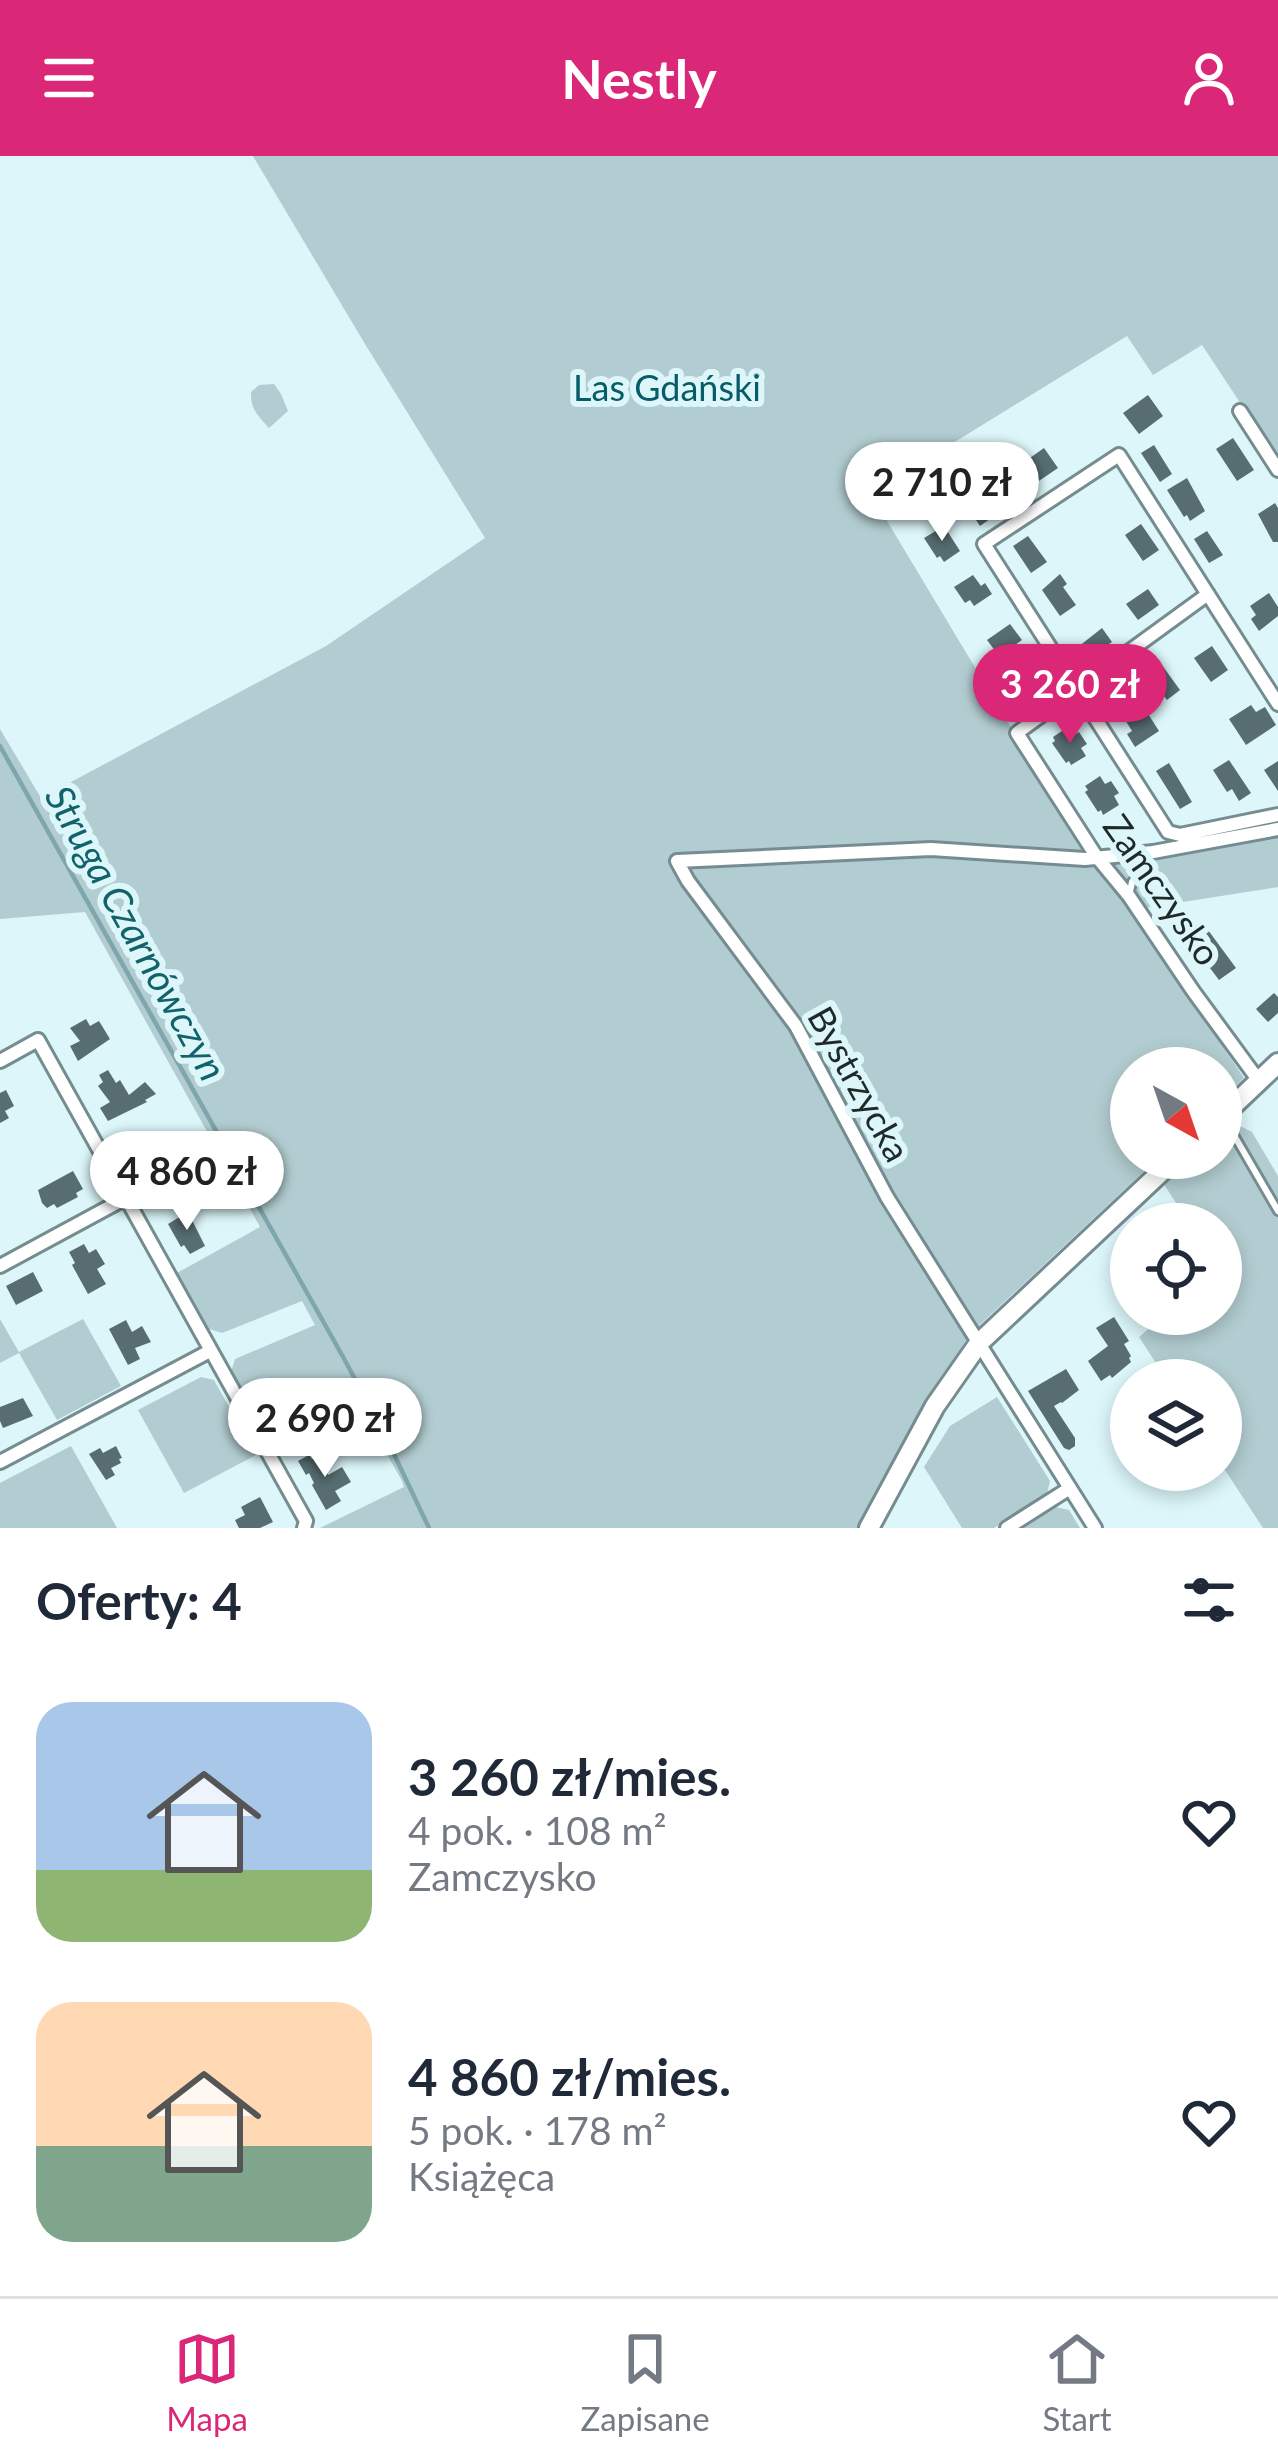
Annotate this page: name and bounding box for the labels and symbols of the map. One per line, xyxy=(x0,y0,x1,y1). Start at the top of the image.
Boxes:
park label: Las Gdański xyxy=(573,365,761,409)
pin: 2 710 zł xyxy=(818,442,1066,544)
pin: 3 260 zł xyxy=(946,644,1194,746)
water label: Struga Czarnówczyn xyxy=(37,777,237,1088)
street label: Zamczysko xyxy=(1095,806,1231,973)
street label: Bystrzycka xyxy=(799,998,920,1169)
north arrow xyxy=(1110,1047,1242,1179)
pin: 4 860 zł xyxy=(63,1131,311,1233)
pin: 2 690 zł xyxy=(201,1378,449,1480)

